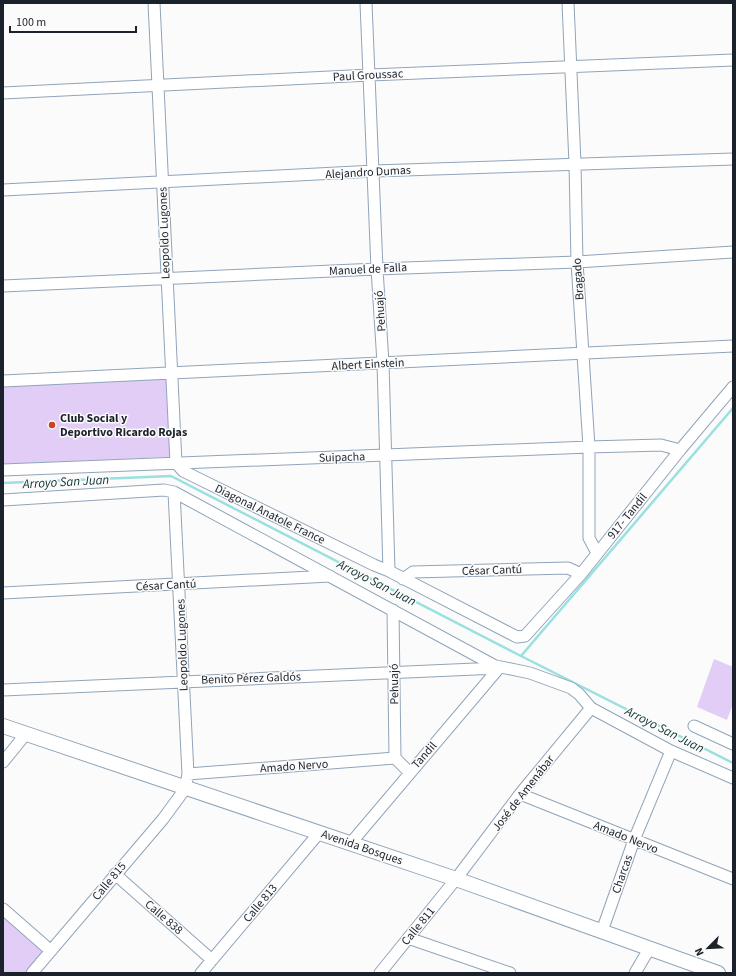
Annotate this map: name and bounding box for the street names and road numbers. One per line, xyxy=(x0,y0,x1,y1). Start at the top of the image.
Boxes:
street label: Paul Groussac xyxy=(332,65,404,86)
street label: Alejandro Dumas xyxy=(325,162,411,183)
street label: Leopoldo Lugones xyxy=(154,187,175,279)
street label: Bragado xyxy=(569,257,588,301)
street label: Manuel de Falla xyxy=(329,259,407,280)
street label: Pehuajó xyxy=(371,290,390,332)
street label: Albert Einstein xyxy=(331,354,405,375)
street label: Suipacha xyxy=(318,448,366,467)
street label: Diagonal Anatole France xyxy=(212,480,328,549)
street label: 917- Tandil xyxy=(604,490,651,543)
street label: César Cantú xyxy=(461,561,523,580)
street label: César Cantú xyxy=(135,575,197,596)
street label: Leopoldo Lugones xyxy=(172,599,193,691)
street label: Pehuajó xyxy=(386,663,403,705)
street label: Benito Pérez Galdós xyxy=(201,668,301,689)
street label: Tandil xyxy=(408,738,441,773)
street label: José de Amenábar xyxy=(488,751,559,835)
street label: Amado Nervo xyxy=(259,756,329,777)
street label: Amado Nervo xyxy=(591,817,661,858)
street label: Avenida Bosques xyxy=(319,826,405,869)
street label: Charcas xyxy=(608,853,637,896)
street label: Calle 815 xyxy=(88,858,130,904)
street label: Calle 813 xyxy=(239,880,281,926)
street label: Calle 838 xyxy=(141,896,186,939)
street label: Calle 811 xyxy=(398,903,439,949)

